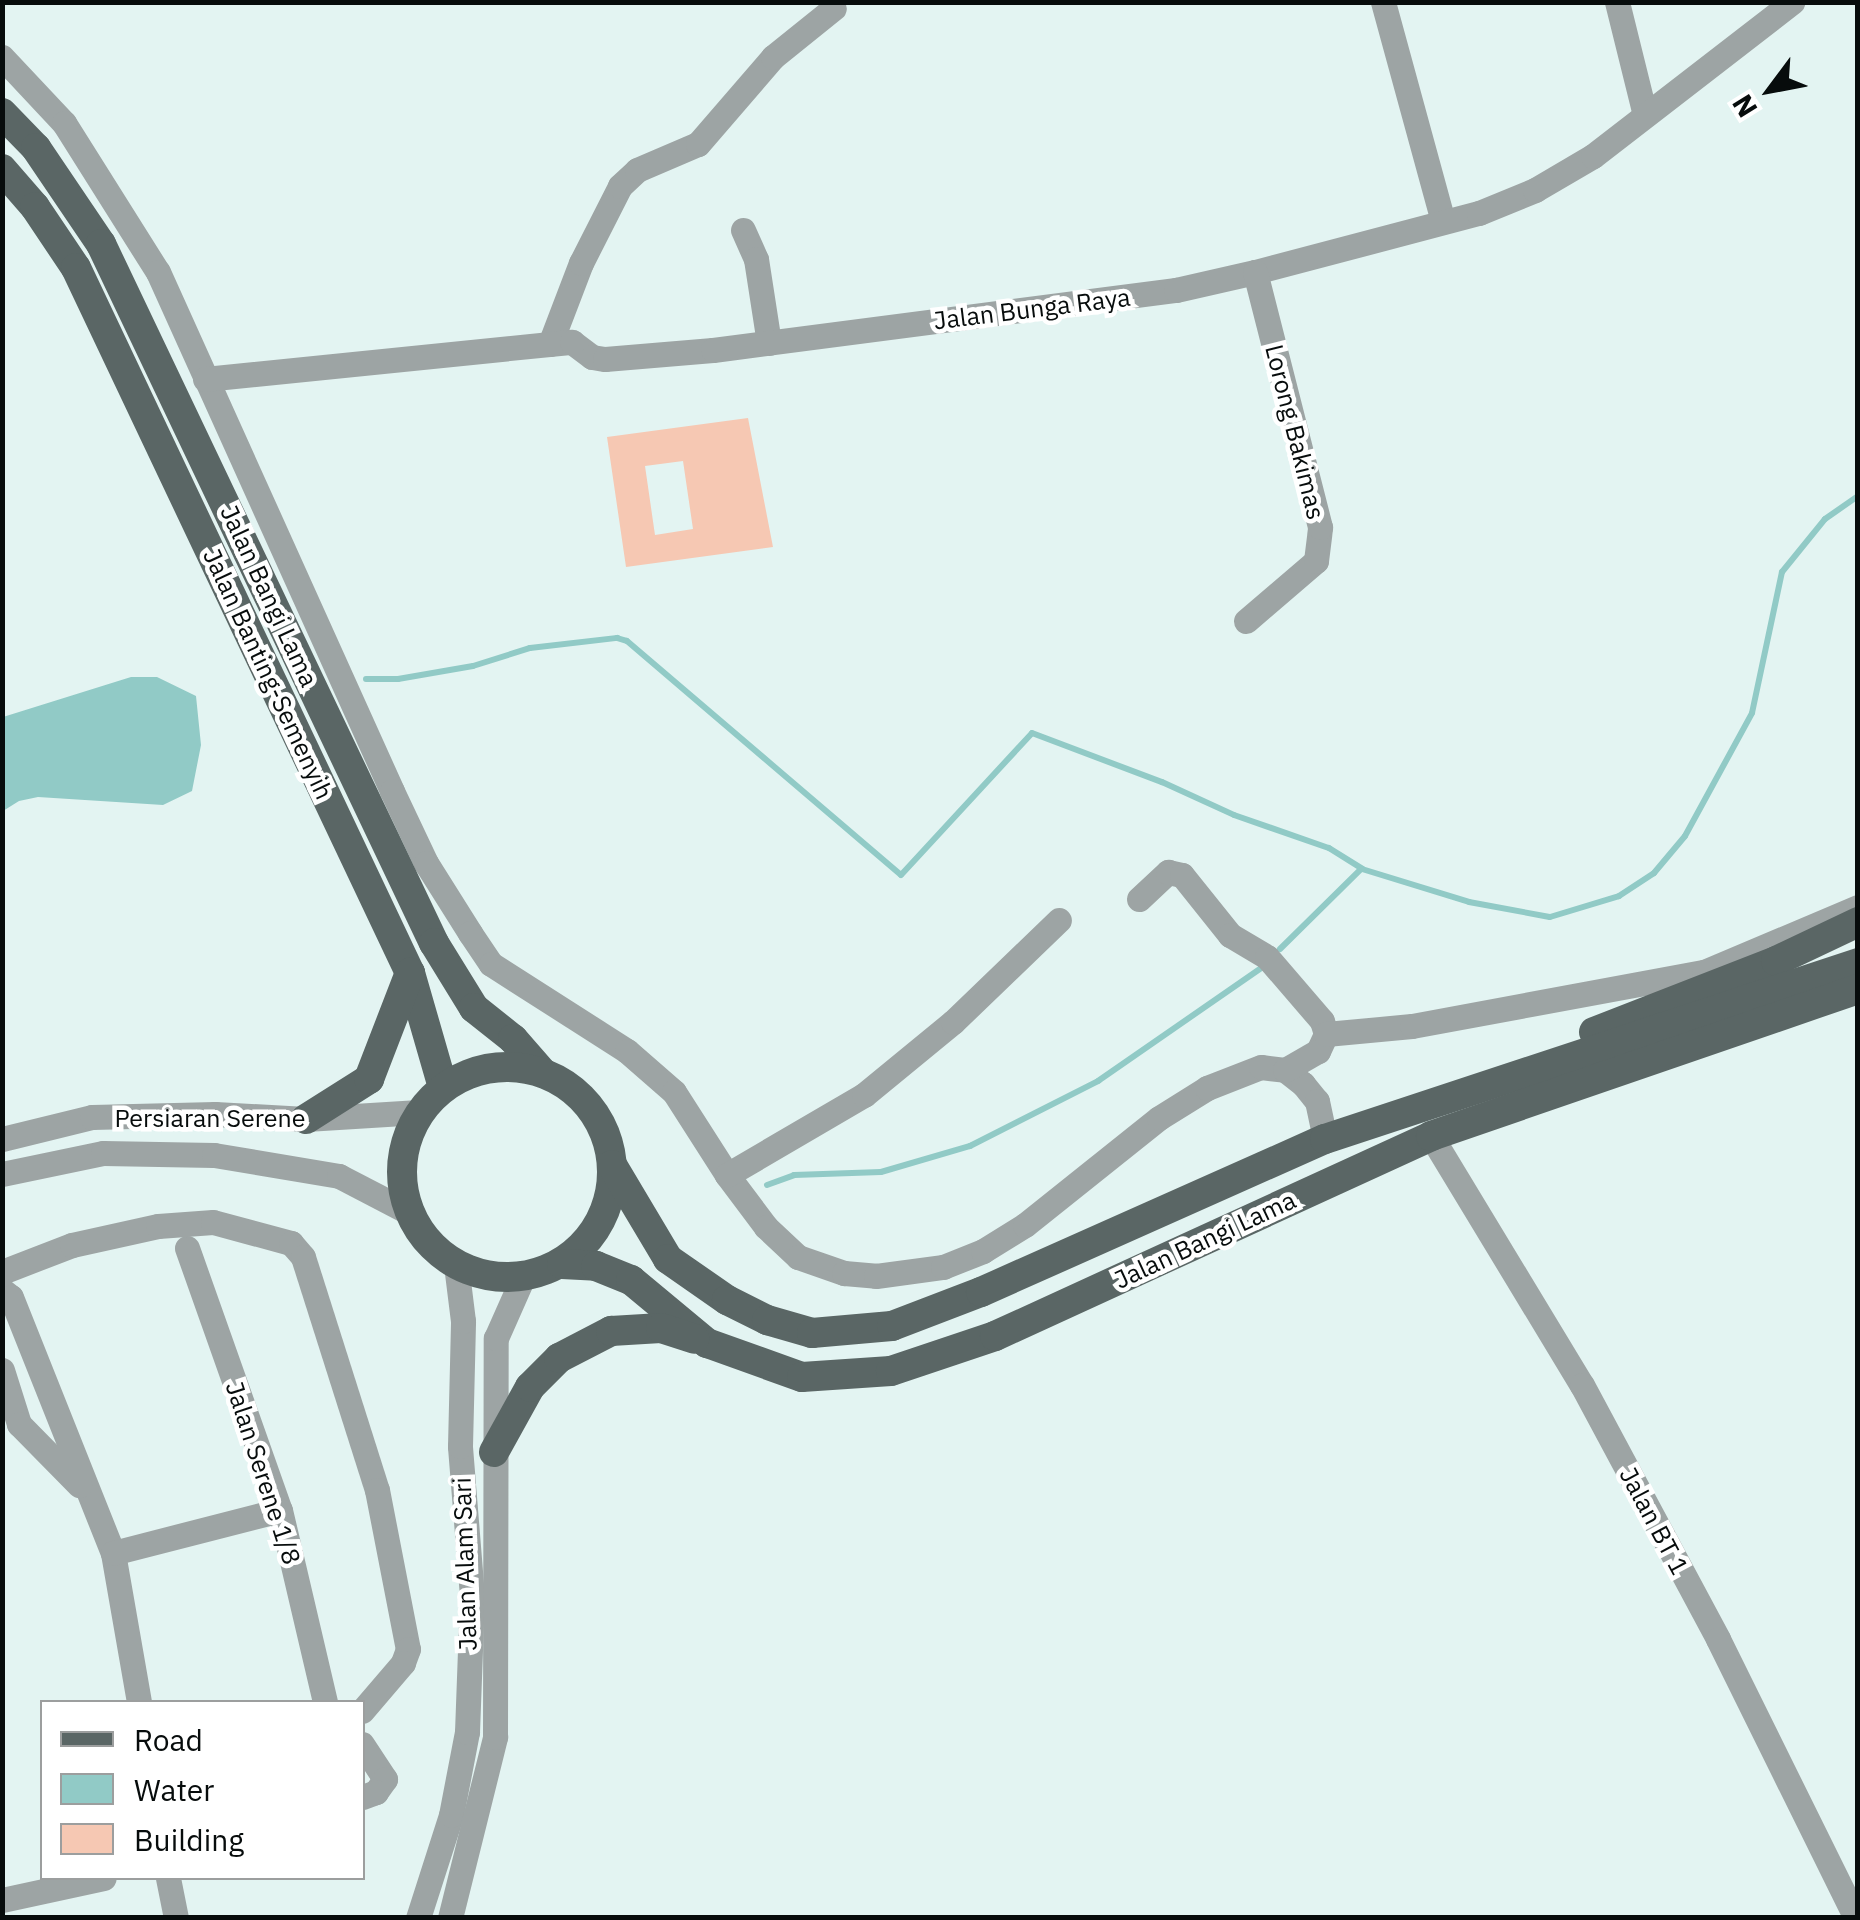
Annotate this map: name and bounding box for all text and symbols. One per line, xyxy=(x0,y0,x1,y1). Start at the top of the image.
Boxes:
north arrow xyxy=(1720,40,1820,140)
text: N xyxy=(1723,88,1765,125)
street label: Jalan Bunga Raya xyxy=(932,282,1132,336)
street label: Lorong Bakimas xyxy=(1259,341,1331,523)
street label: Jalan Bangi Lama xyxy=(214,501,324,691)
street label: Jalan Banting-Semenyih xyxy=(197,544,339,804)
street label: Persiaran Serene xyxy=(115,1103,305,1133)
street label: Jalan Bangi Lama xyxy=(1110,1185,1300,1295)
street label: Jalan Serene 1/8 xyxy=(219,1378,307,1568)
street label: Jalan BT 1 xyxy=(1613,1462,1695,1580)
street label: Jalan Alam Sari xyxy=(447,1477,483,1651)
legend xyxy=(40,1700,365,1880)
text: Road xyxy=(134,1720,203,1759)
text: Water xyxy=(134,1770,214,1809)
text: Building xyxy=(134,1820,244,1859)

